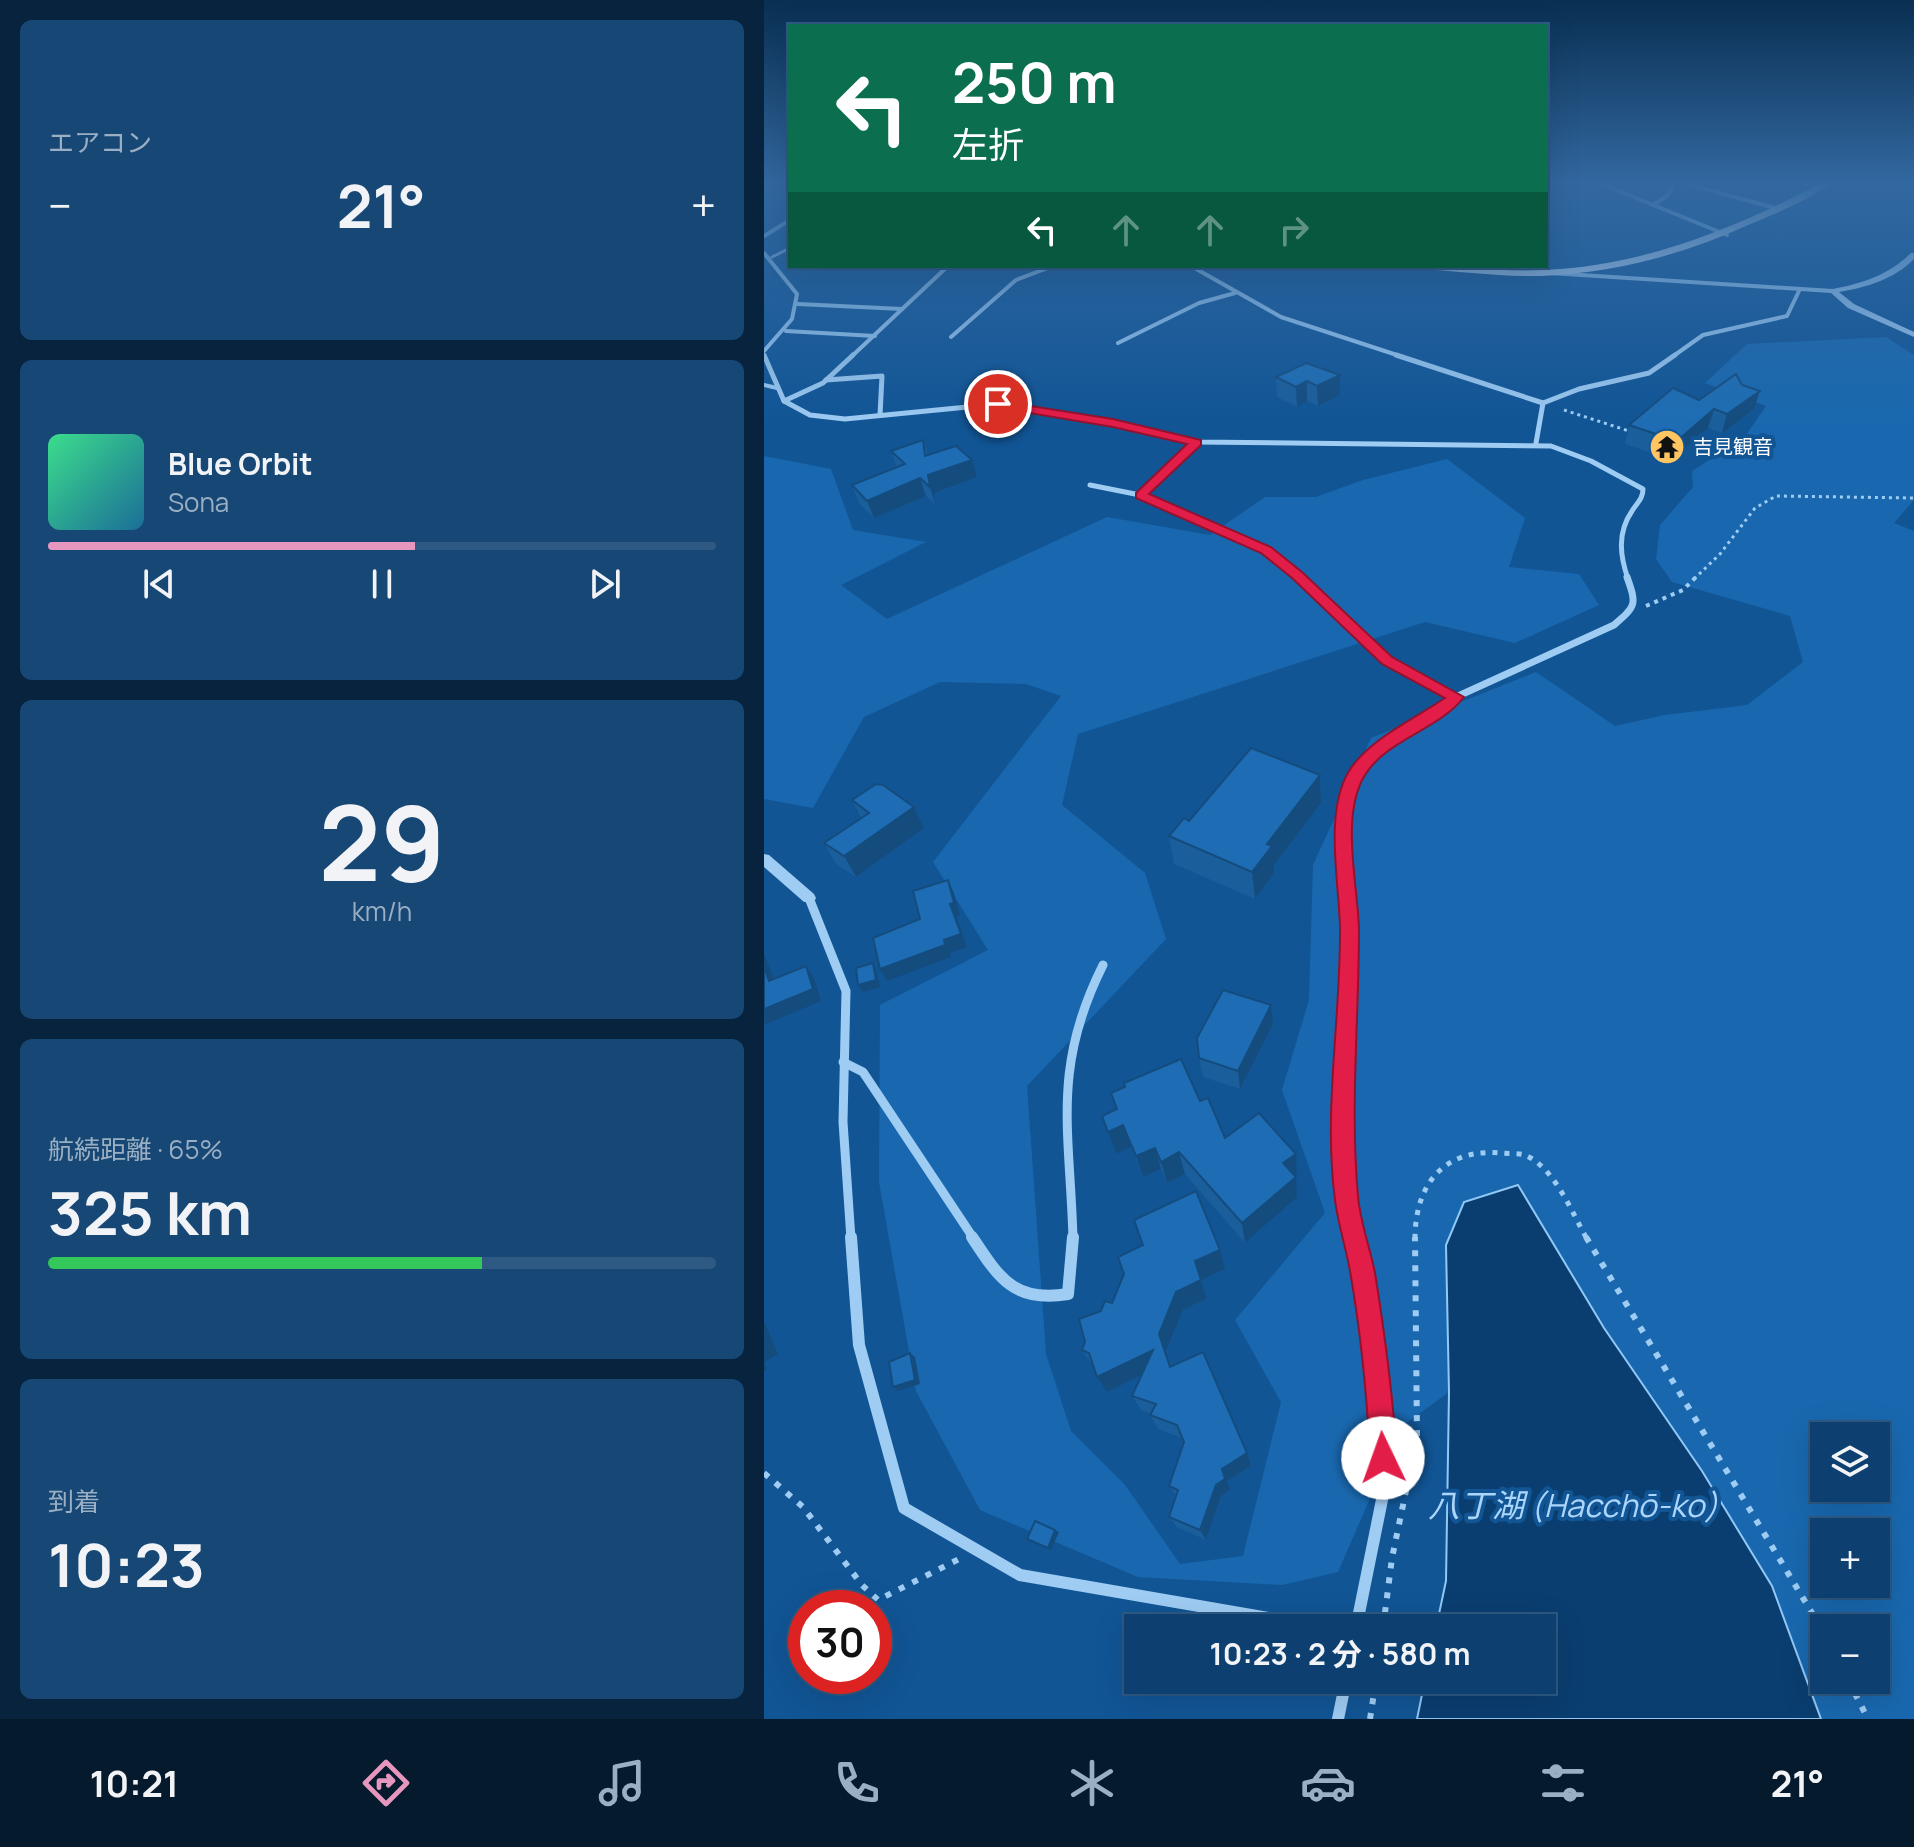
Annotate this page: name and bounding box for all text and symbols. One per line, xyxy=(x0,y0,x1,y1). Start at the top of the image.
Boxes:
text: 250 m xyxy=(952,43,1117,120)
icon: left xyxy=(820,56,924,160)
text: 左折 xyxy=(952,120,1024,169)
text: エアコン xyxy=(48,124,152,160)
text: 21° xyxy=(337,164,426,246)
text: − xyxy=(48,175,72,235)
text: + xyxy=(691,175,716,235)
icon: left xyxy=(1020,208,1064,252)
icon: ahead xyxy=(1104,208,1148,252)
icon: ahead xyxy=(1188,208,1232,252)
icon: right xyxy=(1272,208,1316,252)
pin xyxy=(964,370,1032,438)
icon: arrive xyxy=(976,382,1020,426)
temple icon: 吉見観音 xyxy=(1648,428,1686,466)
place label: 吉見観音 xyxy=(1693,433,1773,460)
text: Blue Orbit xyxy=(168,443,313,484)
text: Sona xyxy=(168,484,229,520)
icon: previous xyxy=(137,562,181,606)
icon: pause xyxy=(360,562,404,606)
icon: next xyxy=(583,562,627,606)
text: 29 xyxy=(319,770,445,912)
text: km/h xyxy=(352,893,412,929)
text: 航続距離 · 65% xyxy=(48,1131,223,1167)
text: 325 km xyxy=(48,1171,252,1253)
position arrow xyxy=(1341,1416,1425,1500)
map controls xyxy=(1810,1422,1890,1694)
button: layers xyxy=(1810,1422,1890,1502)
text: 到着 xyxy=(48,1483,100,1519)
water label: 八丁湖 (Hacchō-ko) xyxy=(1428,1483,1718,1527)
button: + xyxy=(1810,1518,1890,1598)
text: 10:23 xyxy=(48,1523,205,1605)
speed limit sign: 30 xyxy=(788,1590,892,1694)
button: − xyxy=(1810,1614,1890,1694)
text: 10:23 · 2 分 · 580 m xyxy=(1210,1633,1471,1674)
icon: directions xyxy=(358,1755,414,1811)
icon: music xyxy=(594,1755,650,1811)
icon: phone xyxy=(829,1755,885,1811)
icon: climate xyxy=(1064,1755,1120,1811)
icon: car xyxy=(1300,1755,1356,1811)
icon: filters xyxy=(1535,1755,1591,1811)
text: 10:21 xyxy=(90,1759,179,1808)
text: 21° xyxy=(1771,1759,1824,1808)

